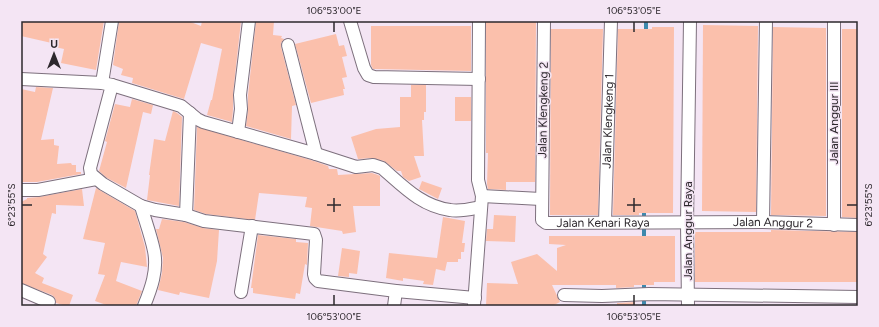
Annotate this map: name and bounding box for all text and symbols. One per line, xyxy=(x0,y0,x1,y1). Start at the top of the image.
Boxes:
text: 106°53'00"E xyxy=(306,4,362,17)
text: 106°53'05"E xyxy=(607,4,661,17)
north arrow xyxy=(34,34,74,74)
text: U xyxy=(50,38,58,51)
street label: Jalan Klengkeng 2 xyxy=(535,62,551,158)
street label: Jalan Klengkeng 1 xyxy=(600,73,616,169)
street label: Jalan Anggur III xyxy=(827,81,841,165)
street label: Jalan Anggur Raya xyxy=(681,181,695,281)
text: 6°23'55"S xyxy=(5,183,18,227)
text: 6°23'55"S xyxy=(862,183,875,227)
street label: Jalan Anggur 2 xyxy=(733,215,813,231)
street label: Jalan Kenari Raya xyxy=(556,216,650,230)
text: 106°53'00"E xyxy=(306,310,362,323)
text: 106°53'05"E xyxy=(607,310,661,323)

